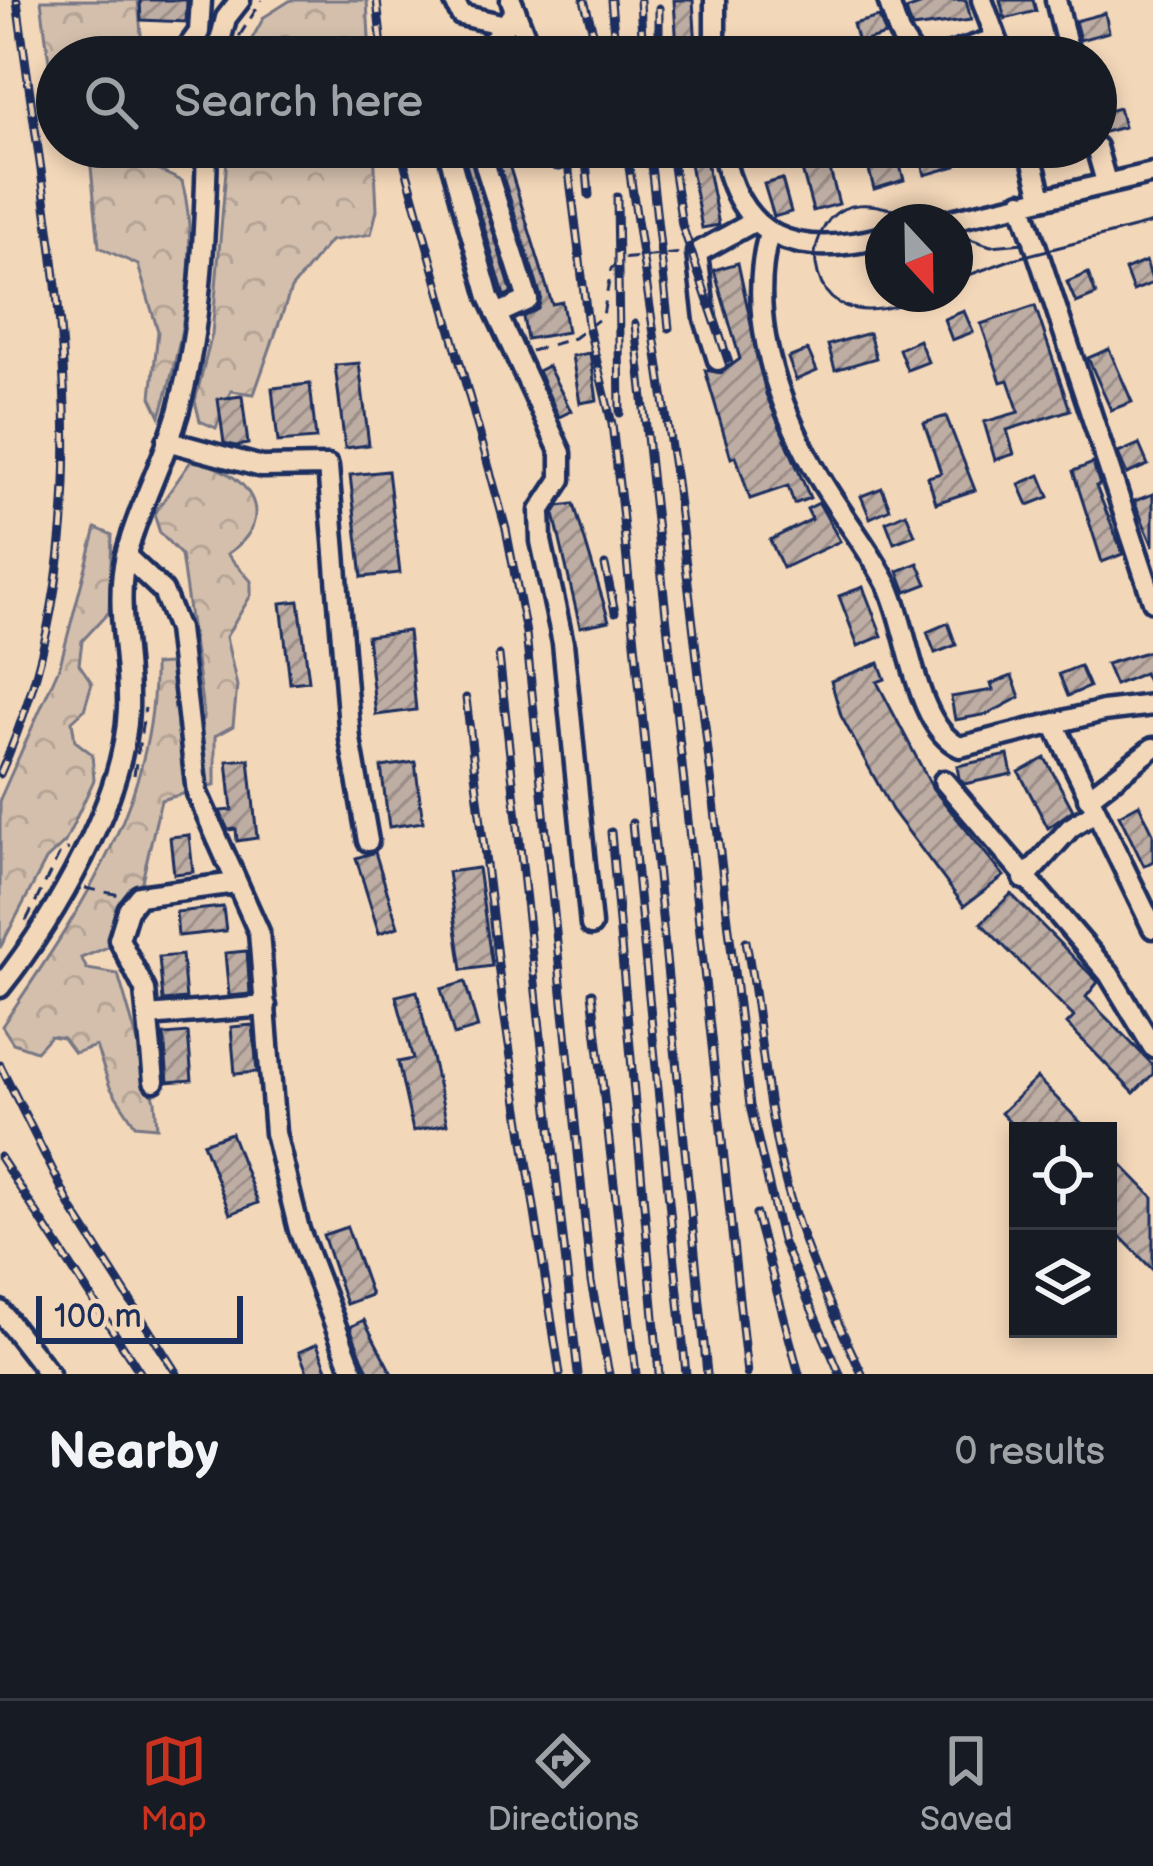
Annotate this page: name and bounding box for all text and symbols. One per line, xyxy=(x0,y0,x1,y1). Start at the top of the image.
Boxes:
search box xyxy=(36,36,1117,168)
icon: search xyxy=(78,69,144,135)
text: Search here xyxy=(174,75,423,130)
north arrow xyxy=(865,204,973,312)
map controls xyxy=(1009,1122,1117,1338)
button: locate xyxy=(1009,1122,1117,1230)
button: layers xyxy=(1009,1230,1117,1338)
scale bar xyxy=(36,1290,243,1343)
text: 100 m xyxy=(54,1297,142,1337)
text: Nearby xyxy=(48,1422,219,1483)
text: 0 results xyxy=(954,1429,1105,1476)
tab: Map xyxy=(140,1728,207,1840)
tab: Directions xyxy=(487,1728,639,1840)
tab: Saved xyxy=(920,1728,1013,1840)

